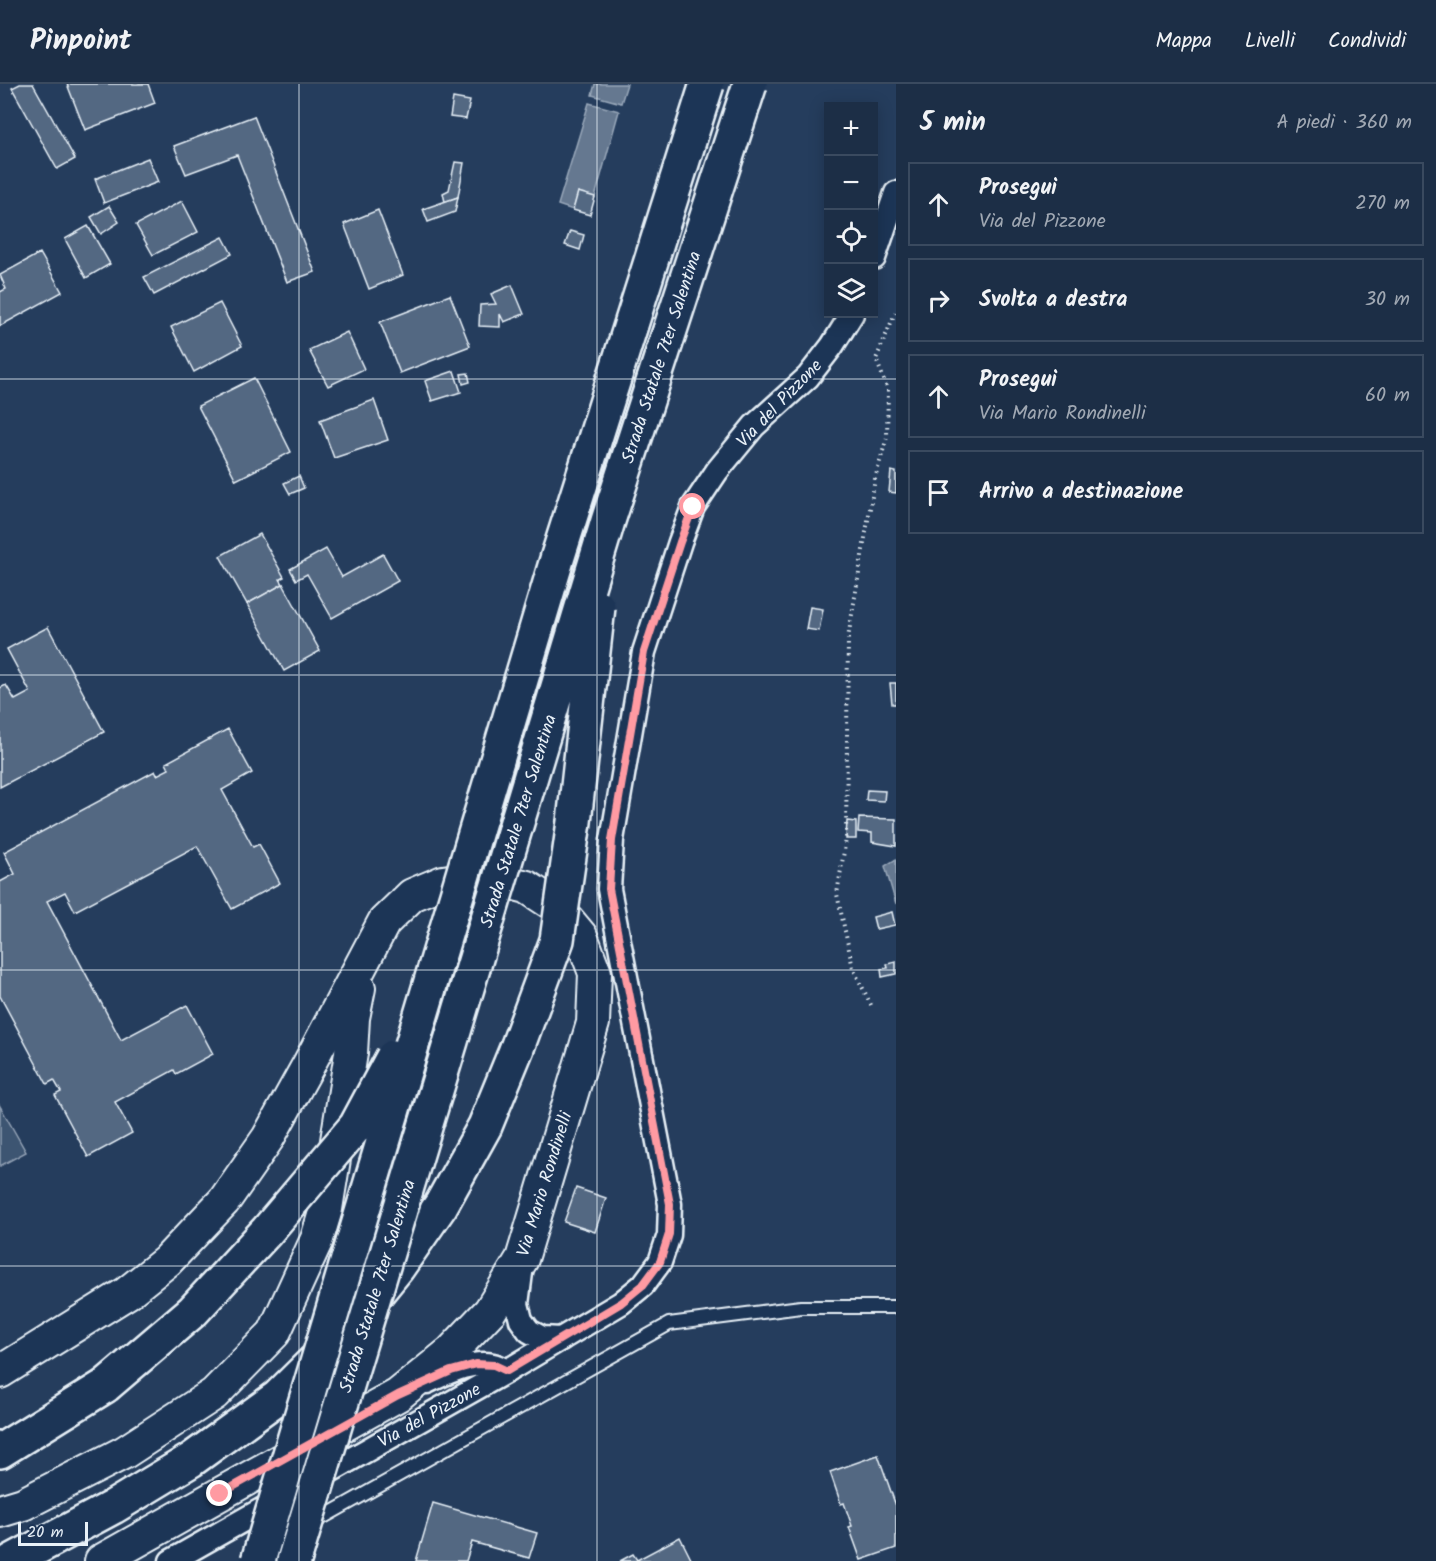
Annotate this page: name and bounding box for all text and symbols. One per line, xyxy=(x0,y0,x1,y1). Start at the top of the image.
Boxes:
text: Pinpoint xyxy=(30,19,131,64)
text: Mappa xyxy=(1155,25,1212,58)
text: Livelli xyxy=(1245,25,1295,58)
text: Condividi xyxy=(1328,25,1406,58)
map controls xyxy=(824,102,878,318)
button: + xyxy=(824,102,878,156)
text: 5 min xyxy=(920,102,986,144)
text: A piedi · 360 m xyxy=(1277,107,1412,139)
button: − xyxy=(824,156,878,210)
text: Prosegui xyxy=(979,171,1057,206)
icon: ahead xyxy=(922,188,955,221)
text: 270 m xyxy=(1355,188,1410,220)
text: Via del Pizzone xyxy=(979,206,1106,238)
button: locate xyxy=(824,210,878,264)
street label: Strada Statale 7ter Salentina xyxy=(614,248,710,467)
button: layers xyxy=(824,264,878,318)
text: Svolta a destra xyxy=(979,283,1128,318)
icon: right xyxy=(922,284,955,317)
text: 30 m xyxy=(1365,284,1410,316)
street label: Via del Pizzone xyxy=(730,353,830,455)
text: Prosegui xyxy=(979,363,1057,398)
icon: ahead xyxy=(922,380,955,413)
text: 60 m xyxy=(1365,380,1410,412)
text: Via Mario Rondinelli xyxy=(979,398,1146,430)
text: Arrivo a destinazione xyxy=(979,475,1183,510)
icon: arrive xyxy=(922,476,955,509)
route start xyxy=(679,493,705,519)
street label: Strada Statale 7ter Salentina xyxy=(473,711,566,932)
street label: Via Mario Rondinelli xyxy=(510,1108,581,1260)
street label: Strada Statale 7ter Salentina xyxy=(332,1176,425,1397)
street label: Via del Pizzone xyxy=(373,1376,487,1457)
route end xyxy=(206,1480,232,1506)
scale bar xyxy=(18,1519,88,1546)
text: 20 m xyxy=(27,1520,63,1545)

